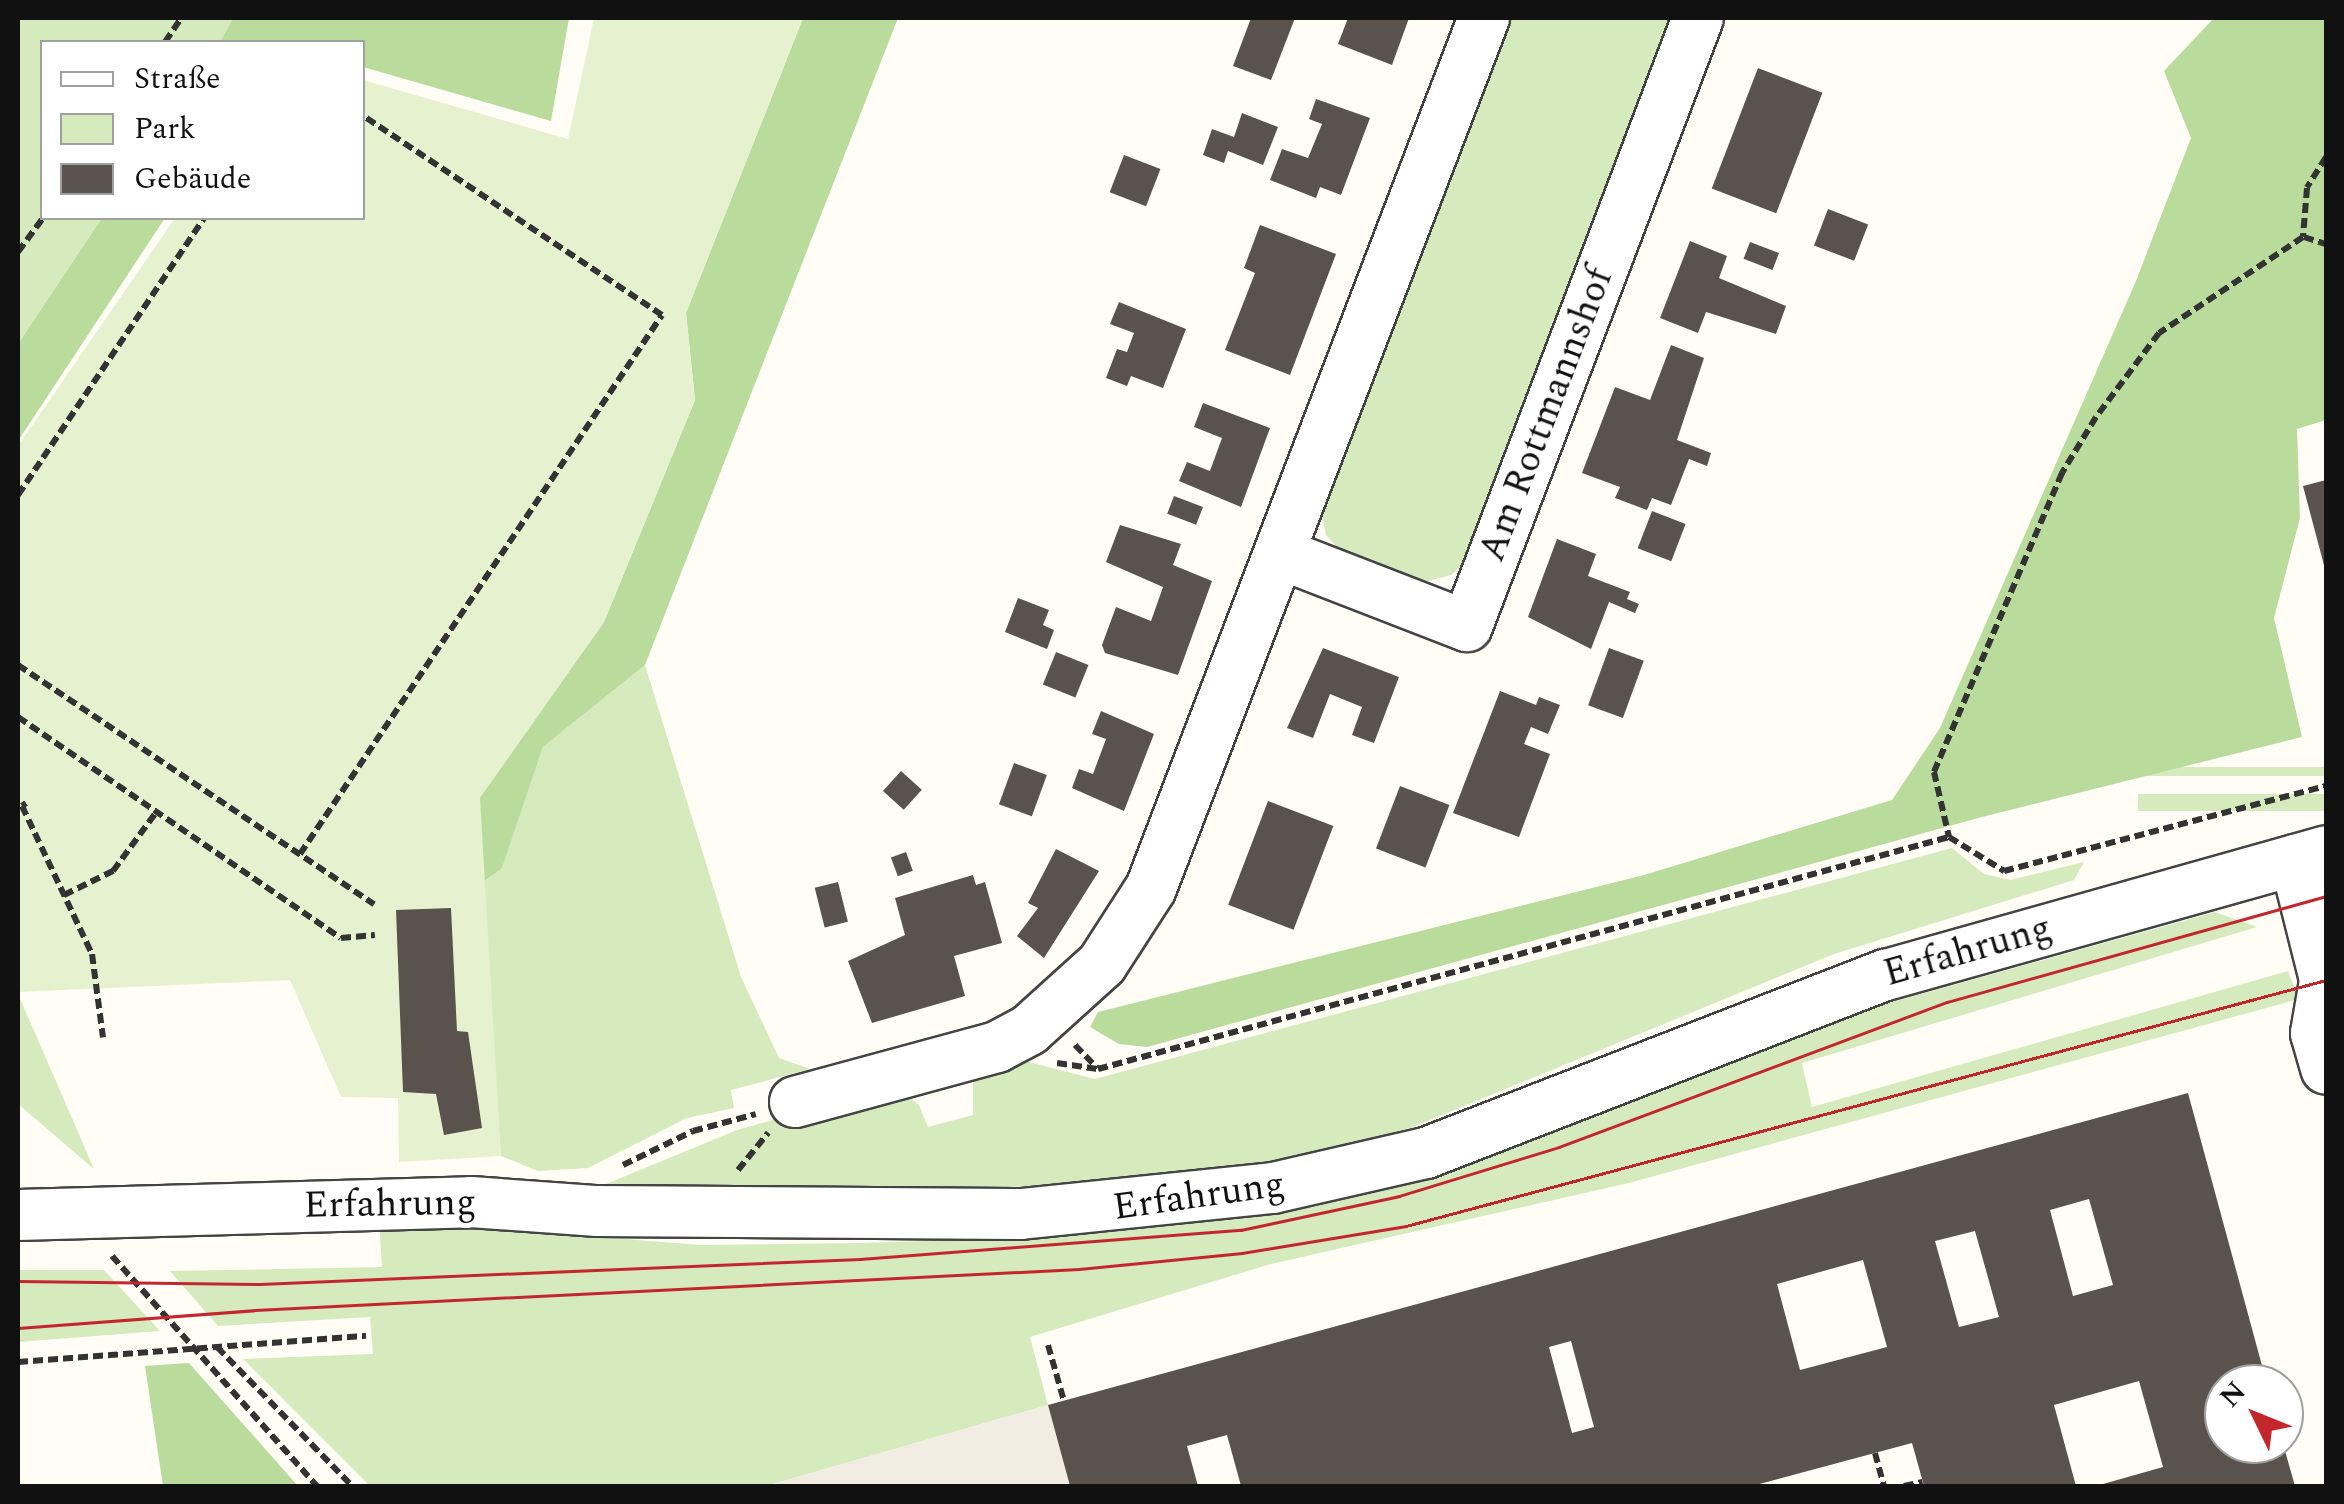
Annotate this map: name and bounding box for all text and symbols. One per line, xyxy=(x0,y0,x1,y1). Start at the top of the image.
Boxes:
legend xyxy=(40,40,365,220)
text: Straße xyxy=(134,56,221,102)
text: Park xyxy=(134,106,196,152)
text: Gebäude xyxy=(134,156,251,202)
street label: Am Rottmannshof xyxy=(1470,262,1624,568)
street label: Erfahrung xyxy=(1879,906,2057,998)
street label: Erfahrung xyxy=(1110,1162,1288,1232)
street label: Erfahrung xyxy=(303,1181,477,1229)
north arrow xyxy=(2204,1364,2304,1464)
text: N xyxy=(2210,1372,2257,1418)

